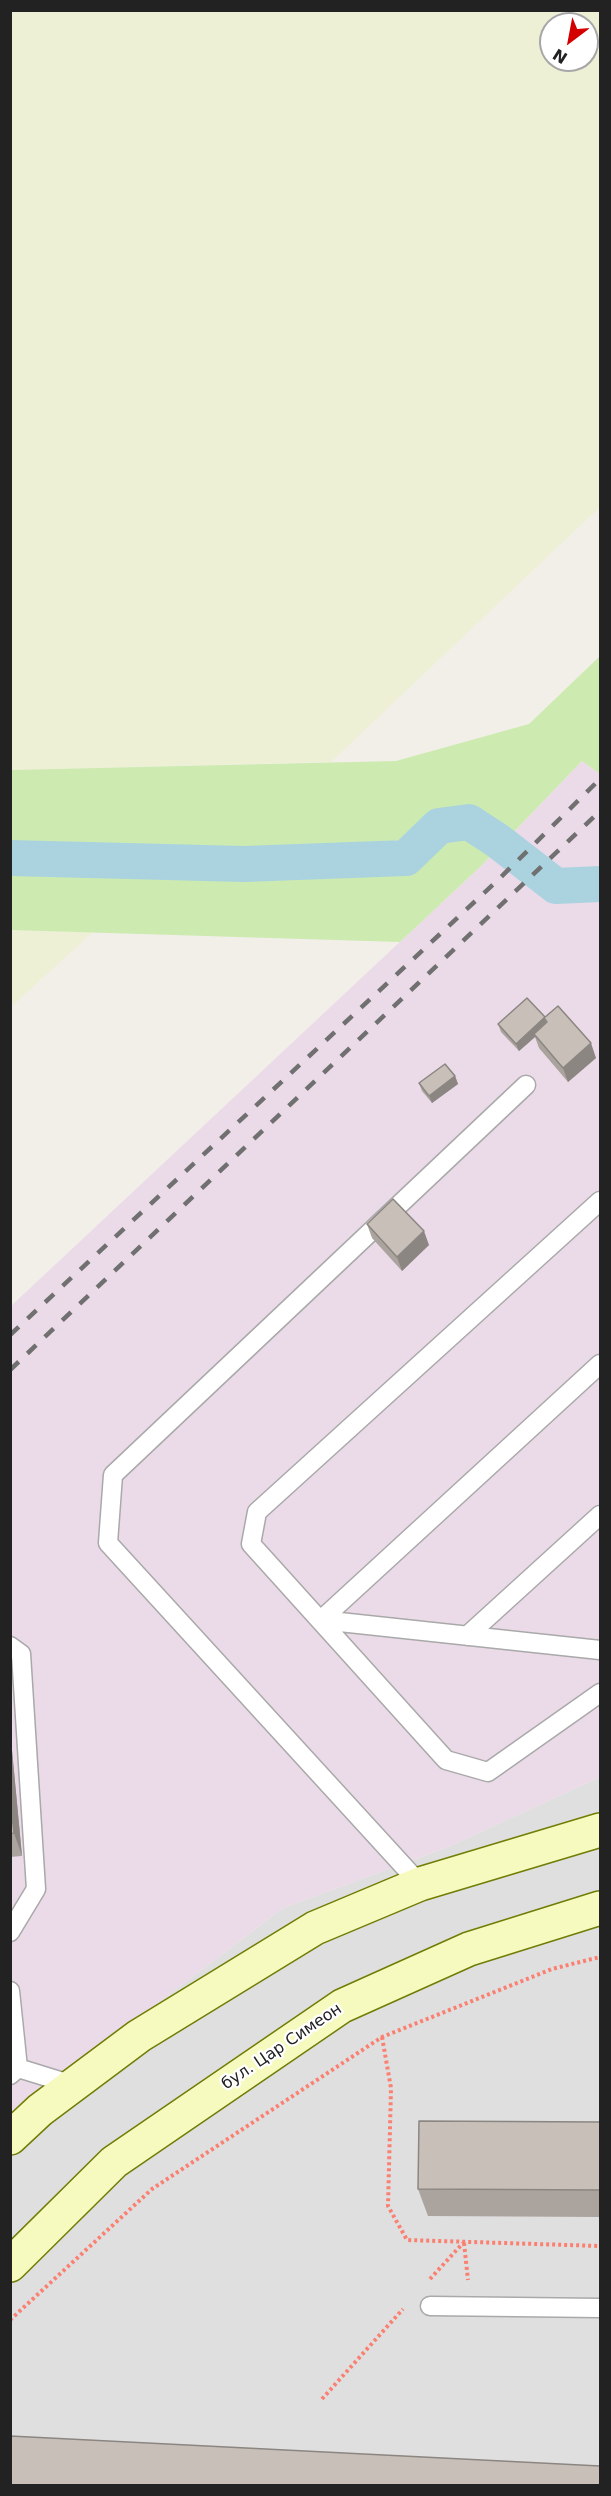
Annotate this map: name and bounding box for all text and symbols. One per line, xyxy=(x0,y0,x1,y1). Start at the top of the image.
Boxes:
north arrow xyxy=(539,12,599,72)
text: N xyxy=(550,44,571,68)
street label: бул. Цар Симеон xyxy=(218,2000,346,2094)

